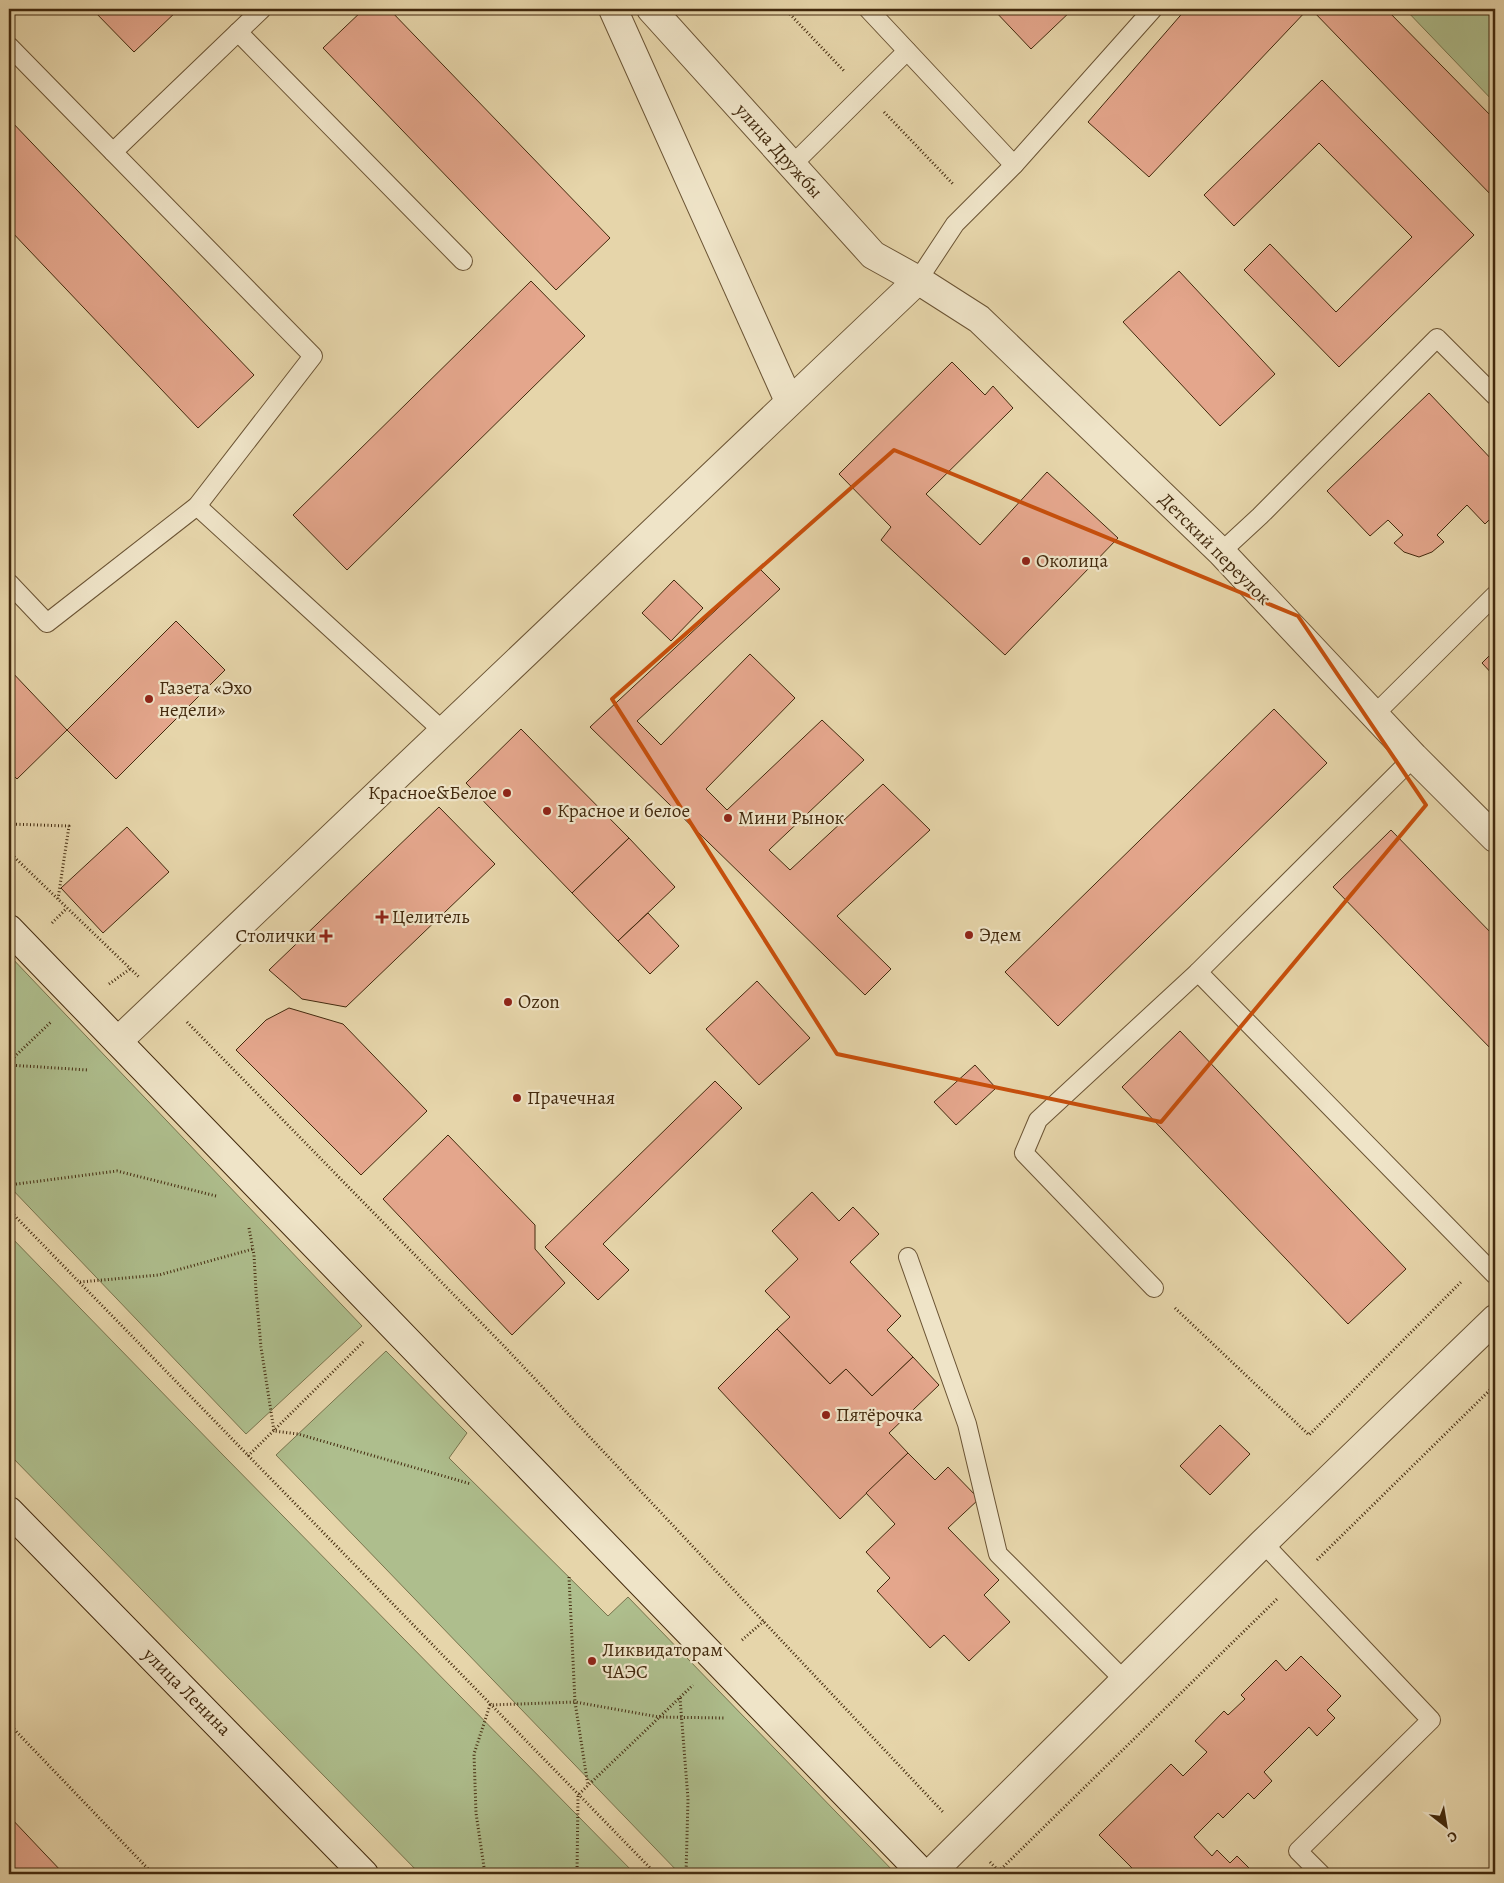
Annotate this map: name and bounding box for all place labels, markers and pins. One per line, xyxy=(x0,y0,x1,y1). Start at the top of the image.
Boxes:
place label: Околица xyxy=(1036,548,1108,574)
marker: Околица xyxy=(1020,555,1032,567)
place label: Газета «Эхо недели» xyxy=(159,675,252,723)
marker: Газета «Эхо недели» xyxy=(143,693,155,705)
place label: Красное&Белое xyxy=(368,780,497,806)
marker: Красное&Белое xyxy=(501,787,513,799)
place label: Красное и белое xyxy=(557,798,690,824)
marker: Красное и белое xyxy=(541,805,553,817)
place label: Мини Рынок xyxy=(738,805,845,831)
marker: Мини Рынок xyxy=(722,812,734,824)
place label: Целитель xyxy=(392,904,470,930)
marker: Целитель xyxy=(376,911,388,923)
place label: Эдем xyxy=(979,922,1021,948)
place label: Столички xyxy=(235,923,316,949)
marker: Эдем xyxy=(963,929,975,941)
marker: Столички xyxy=(320,930,332,942)
place label: Ozon xyxy=(518,989,560,1015)
marker: Ozon xyxy=(502,996,514,1008)
place label: Прачечная xyxy=(527,1085,615,1111)
marker: Прачечная xyxy=(511,1092,523,1104)
place label: Пятёрочка xyxy=(836,1402,923,1428)
marker: Пятёрочка xyxy=(820,1409,832,1421)
place label: Ликвидаторам ЧАЭС xyxy=(602,1637,723,1685)
marker: Ликвидаторам ЧАЭС xyxy=(586,1655,598,1667)

